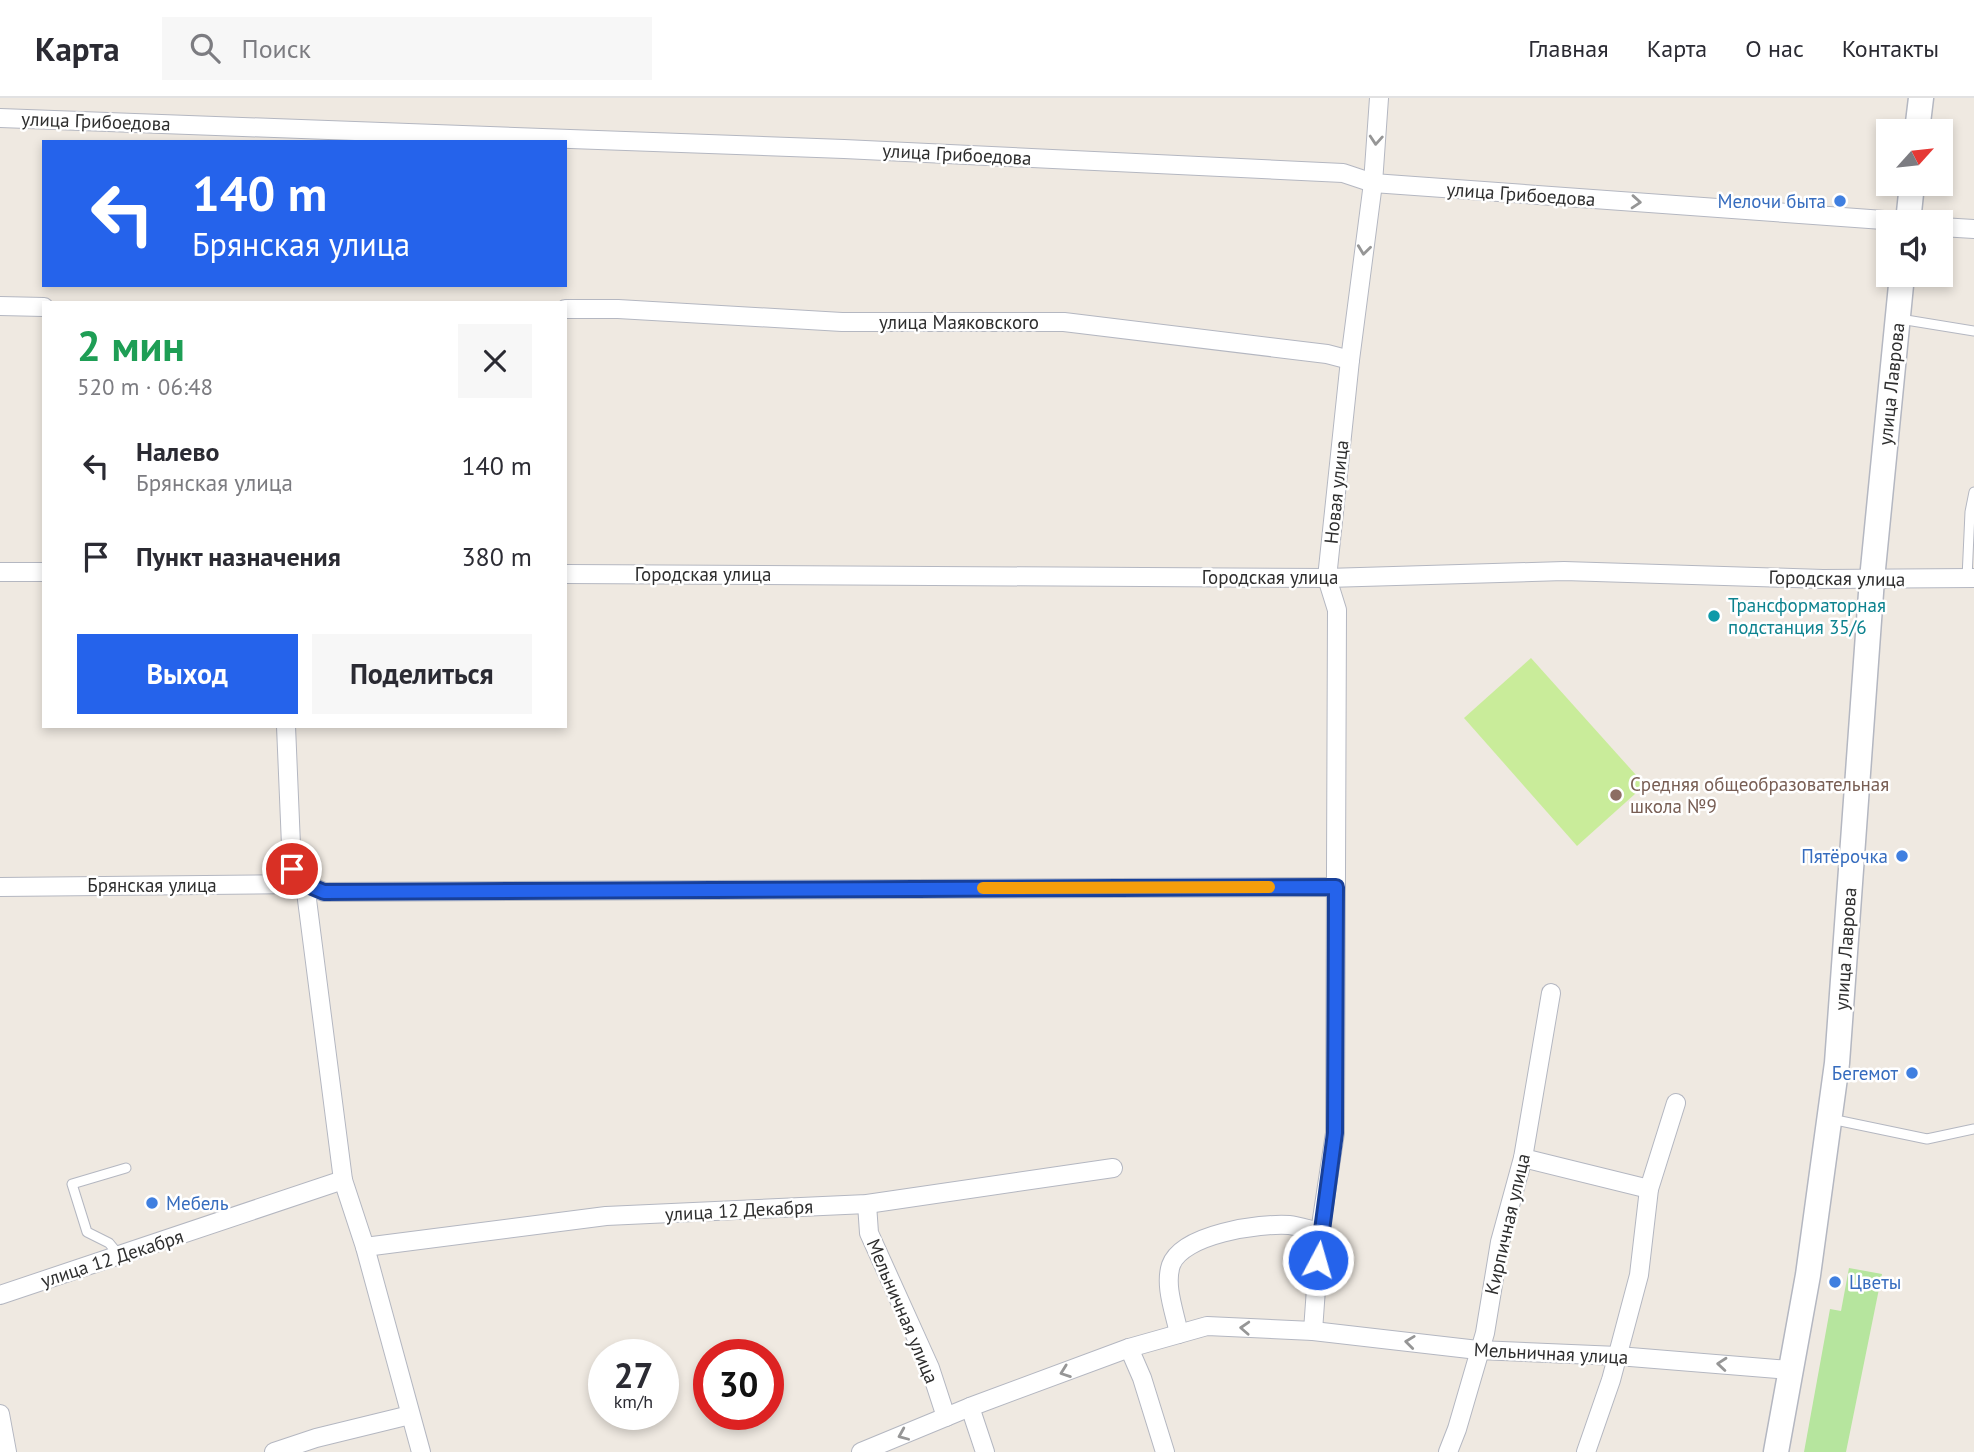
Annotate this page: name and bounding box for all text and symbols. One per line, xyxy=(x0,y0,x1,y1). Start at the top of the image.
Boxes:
search box xyxy=(162,17,652,80)
text: Карта xyxy=(35,27,120,70)
icon: search xyxy=(186,29,224,67)
text: Поиск xyxy=(242,32,311,65)
text: Главная xyxy=(1528,33,1609,64)
text: Карта xyxy=(1647,33,1707,64)
text: О нас xyxy=(1745,33,1804,64)
text: Контакты xyxy=(1842,33,1939,64)
street label: улица Грибоедова xyxy=(21,106,171,136)
north arrow xyxy=(1876,119,1953,196)
map controls xyxy=(1876,119,1953,287)
one-way arrow xyxy=(1369,135,1384,146)
street label: улица Грибоедова xyxy=(882,138,1032,170)
text: 140 m xyxy=(192,161,327,225)
icon: left xyxy=(77,168,168,259)
street label: улица Грибоедова xyxy=(1446,177,1596,211)
place label: Мелочи быта xyxy=(1718,189,1826,213)
marker: Мелочи быта xyxy=(1832,193,1848,209)
one-way arrow xyxy=(1631,194,1642,209)
button: sound xyxy=(1876,210,1953,287)
text: Брянская улица xyxy=(192,223,410,265)
one-way arrow xyxy=(1357,244,1372,256)
street label: улица Маяковского xyxy=(879,310,1039,334)
text: 2 мин xyxy=(77,318,185,373)
street label: улица Лаврова xyxy=(1873,321,1909,447)
button: close xyxy=(458,324,532,398)
text: 520 m · 06:48 xyxy=(77,372,213,401)
text: Налево xyxy=(136,435,220,468)
street label: Новая улица xyxy=(1319,439,1353,545)
icon: left xyxy=(77,447,115,485)
text: 140 m xyxy=(461,449,532,482)
text: Брянская улица xyxy=(136,468,293,497)
icon: arrive xyxy=(77,538,115,576)
text: Пункт назначения xyxy=(136,540,341,573)
text: 380 m xyxy=(461,540,532,573)
street label: Городская улица xyxy=(635,562,771,586)
street label: Городская улица xyxy=(1202,565,1338,589)
street label: Городская улица xyxy=(1768,565,1906,591)
place label: Трансформаторная подстанция 35/6 xyxy=(1728,593,1886,639)
marker: Трансформаторная подстанция 35/6 xyxy=(1706,608,1722,624)
button: Выход xyxy=(77,634,298,714)
button: Поделиться xyxy=(312,634,532,714)
place label: Средняя общеобразовательная школа №9 xyxy=(1630,772,1889,818)
marker: Средняя общеобразовательная школа №9 xyxy=(1608,787,1624,803)
pin xyxy=(262,839,322,899)
place label: Пятёрочка xyxy=(1801,844,1888,868)
marker: Пятёрочка xyxy=(1894,848,1910,864)
icon: arrive xyxy=(273,850,311,888)
street label: Брянская улица xyxy=(87,873,217,897)
street label: улица Лаврова xyxy=(1829,887,1861,1011)
place label: Бегемот xyxy=(1832,1061,1898,1085)
marker: Бегемот xyxy=(1904,1065,1920,1081)
street label: Кирпичная улица xyxy=(1479,1151,1535,1297)
place label: Мебель xyxy=(166,1191,229,1215)
street label: улица 12 Декабря xyxy=(664,1194,814,1226)
marker: Мебель xyxy=(144,1195,160,1211)
position arrow xyxy=(1281,1223,1355,1297)
street label: улица 12 Декабря xyxy=(38,1224,186,1292)
street label: Мельничная улица xyxy=(862,1235,944,1387)
place label: Цветы xyxy=(1849,1270,1901,1294)
marker: Цветы xyxy=(1827,1274,1843,1290)
one-way arrow xyxy=(1240,1320,1251,1335)
one-way arrow xyxy=(1405,1335,1416,1350)
street label: Мельничная улица xyxy=(1473,1337,1629,1369)
speed limit sign: 30 xyxy=(693,1339,784,1430)
text: 27 xyxy=(614,1352,653,1398)
one-way arrow xyxy=(1716,1357,1727,1372)
one-way arrow xyxy=(1060,1364,1072,1378)
text: km/h xyxy=(614,1390,653,1413)
one-way arrow xyxy=(898,1427,911,1441)

